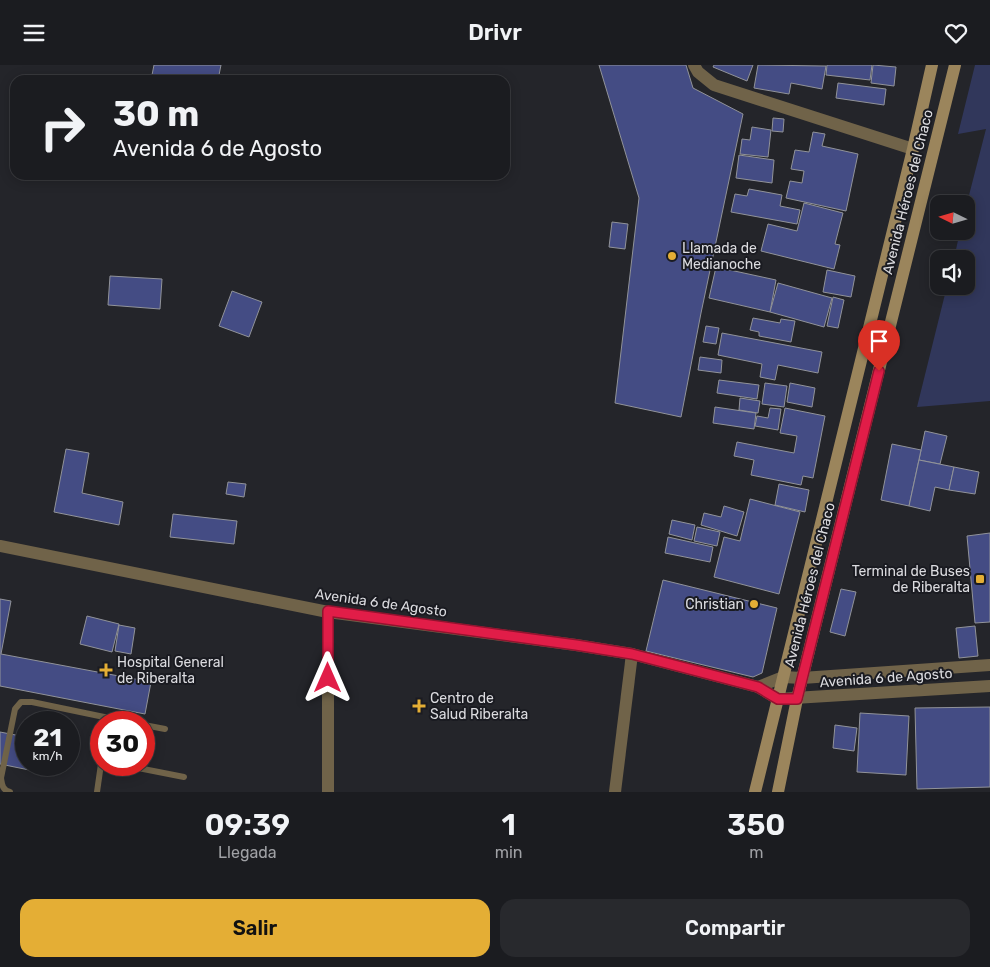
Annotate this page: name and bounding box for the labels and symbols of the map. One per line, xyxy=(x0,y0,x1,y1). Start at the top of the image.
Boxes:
street label: Avenida Héroes del Chaco xyxy=(879,108,937,276)
north arrow xyxy=(930,195,975,240)
place label: Llamada de Medianoche xyxy=(682,240,761,273)
marker: Llamada de Medianoche xyxy=(666,250,678,262)
pin xyxy=(858,320,900,371)
street label: Avenida Héroes del Chaco xyxy=(781,501,839,669)
place label: Terminal de Buses de Riberalta xyxy=(852,563,970,596)
marker: Terminal de Buses de Riberalta xyxy=(974,573,986,585)
street label: Avenida 6 de Agosto xyxy=(314,585,448,621)
place label: Christian xyxy=(685,596,744,613)
marker: Christian xyxy=(748,598,760,610)
position arrow xyxy=(301,651,353,703)
place label: Hospital General de Riberalta xyxy=(117,654,224,687)
marker: Hospital General de Riberalta xyxy=(99,663,113,677)
street label: Avenida 6 de Agosto xyxy=(819,665,953,691)
place label: Centro de Salud Riberalta xyxy=(430,690,528,723)
marker: Centro de Salud Riberalta xyxy=(412,699,426,713)
speed limit sign: 30 xyxy=(90,711,155,776)

